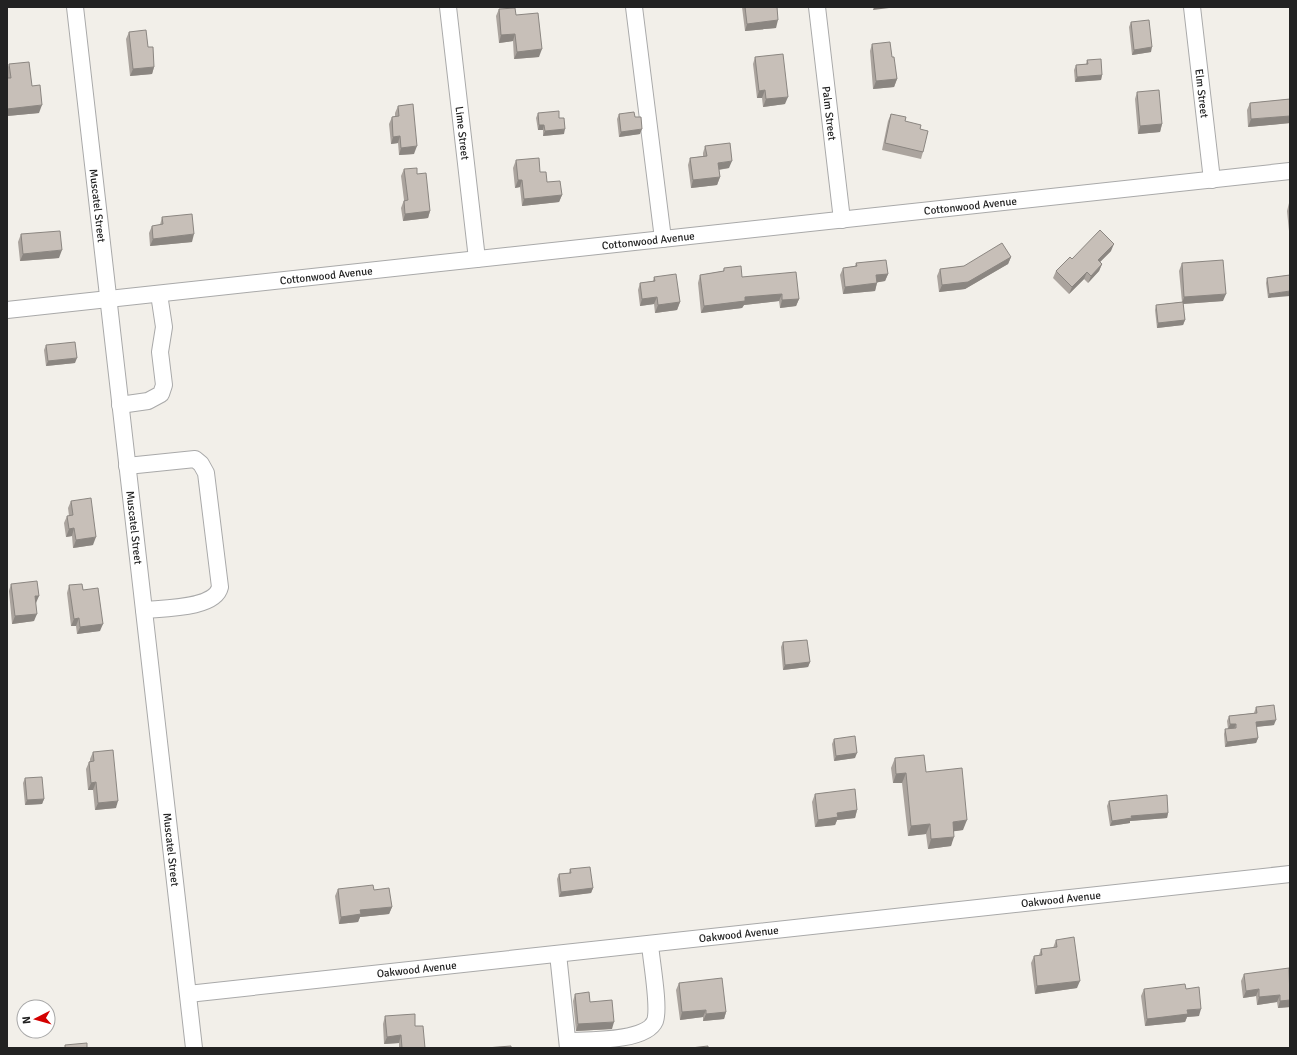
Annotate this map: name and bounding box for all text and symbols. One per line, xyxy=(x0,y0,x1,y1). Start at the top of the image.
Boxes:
street label: Elm Street xyxy=(1192,68,1211,119)
street label: Palm Street xyxy=(819,85,839,141)
street label: Lime Street xyxy=(452,106,472,161)
street label: Muscatel Street xyxy=(87,168,108,243)
street label: Cottonwood Avenue xyxy=(923,195,1018,218)
street label: Cottonwood Avenue xyxy=(601,230,695,253)
street label: Cottonwood Avenue xyxy=(279,264,373,287)
street label: Muscatel Street xyxy=(123,490,145,565)
street label: Muscatel Street xyxy=(160,812,181,887)
street label: Oakwood Avenue xyxy=(1020,889,1101,910)
street label: Oakwood Avenue xyxy=(698,924,779,945)
street label: Oakwood Avenue xyxy=(376,959,457,980)
north arrow xyxy=(16,999,56,1039)
text: N xyxy=(20,1016,33,1024)

